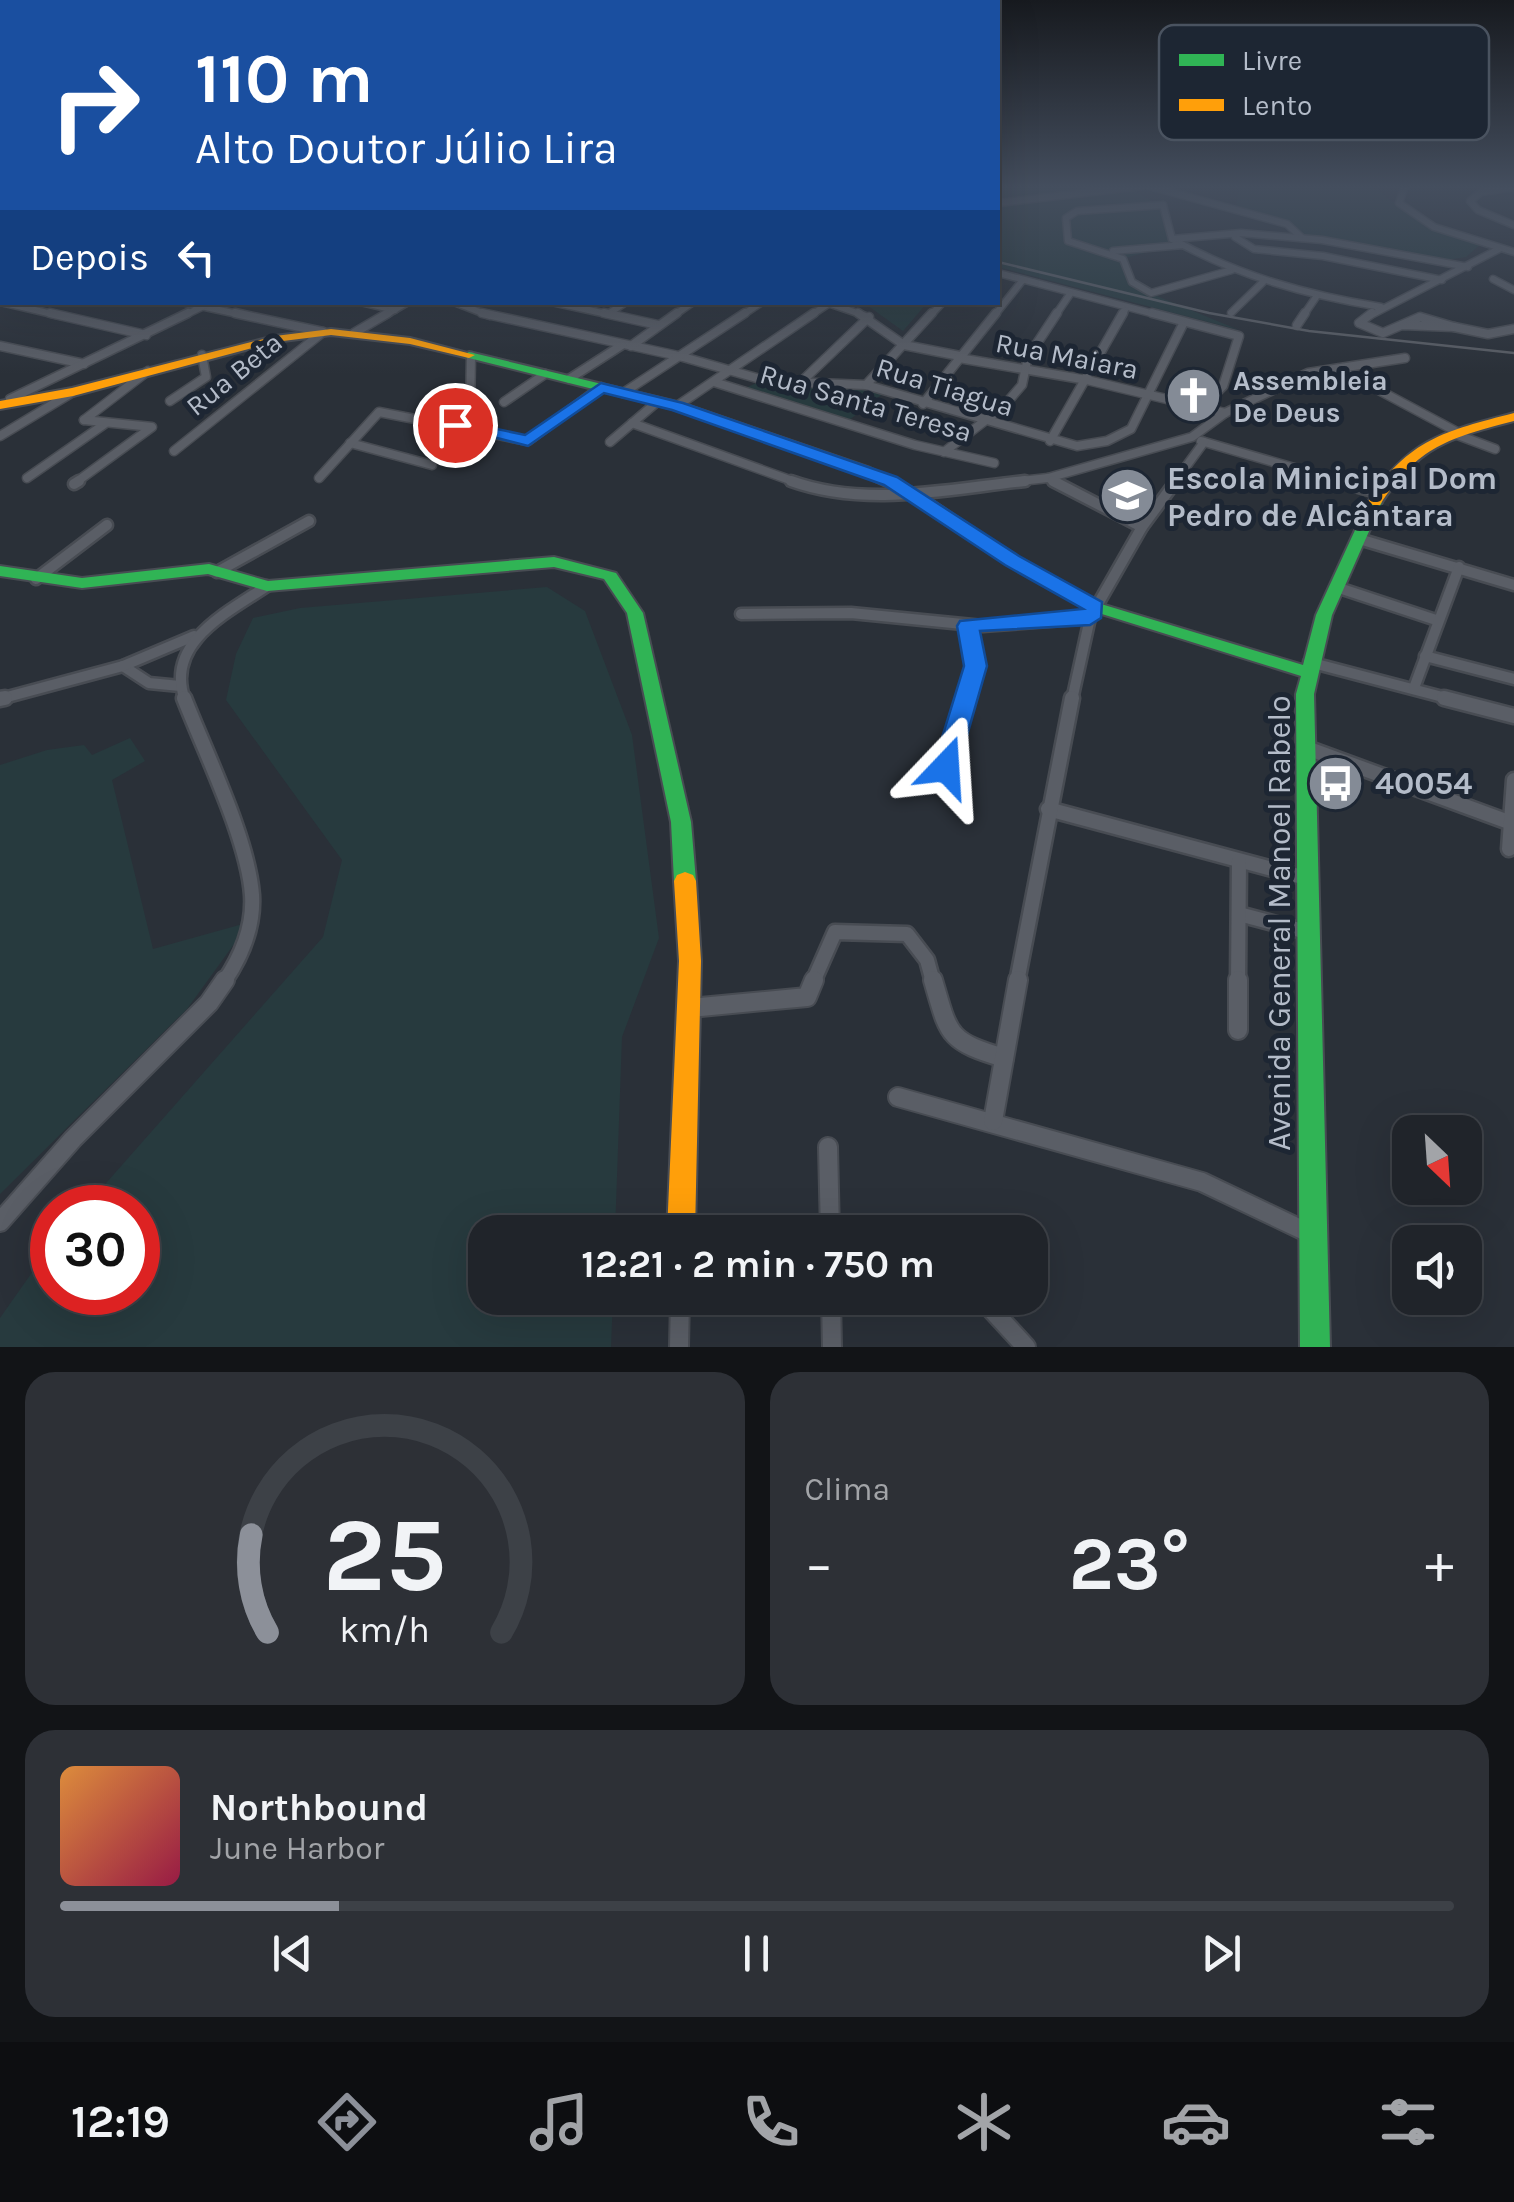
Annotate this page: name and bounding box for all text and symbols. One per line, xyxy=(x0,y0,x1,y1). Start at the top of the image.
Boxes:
legend xyxy=(1159,25,1489,140)
text: 110 m xyxy=(195,38,373,120)
icon: right xyxy=(30,40,160,170)
text: Livre xyxy=(1242,44,1302,77)
text: Lento xyxy=(1242,89,1312,122)
text: Alto Doutor Júlio Lira xyxy=(195,122,618,174)
icon: left xyxy=(169,230,224,285)
text: Depois xyxy=(30,235,149,280)
street label: Rua Beta xyxy=(179,325,289,423)
street label: Rua Maiara xyxy=(993,326,1141,386)
street label: Rua Tiagua xyxy=(872,350,1018,424)
street label: Rua Santa Teresa xyxy=(756,357,976,449)
place label: Assembleia De Deus xyxy=(1233,364,1388,429)
church icon: Assembleia De Deus xyxy=(1164,366,1224,426)
pin xyxy=(413,383,498,468)
icon: arrive xyxy=(428,398,483,453)
place label: Escola Minicipal Dom Pedro de Alcântara xyxy=(1167,460,1497,534)
school or university icon: Escola Minicipal Dom Pedro de Alcântara xyxy=(1098,466,1158,526)
street label: Avenida General Manoel Rabelo xyxy=(1261,695,1298,1151)
position arrow xyxy=(894,715,998,819)
bus stop icon: 40054 xyxy=(1306,753,1366,813)
place label: 40054 xyxy=(1375,765,1472,802)
north arrow xyxy=(1392,1115,1482,1205)
map controls xyxy=(1392,1115,1482,1315)
speed limit sign: 30 xyxy=(30,1185,160,1315)
button: sound xyxy=(1392,1225,1482,1315)
text: 12:21 · 2 min · 750 m xyxy=(581,1242,935,1287)
text: Clima xyxy=(805,1471,890,1508)
text: 25 xyxy=(323,1495,446,1616)
text: 23° xyxy=(1069,1520,1190,1608)
text: − xyxy=(805,1532,833,1596)
text: + xyxy=(1425,1532,1454,1596)
text: km/h xyxy=(339,1609,430,1651)
text: Northbound xyxy=(210,1785,428,1830)
text: June Harbor xyxy=(210,1830,384,1867)
icon: previous xyxy=(265,1926,320,1981)
icon: pause xyxy=(729,1926,784,1981)
icon: next xyxy=(1194,1926,1249,1981)
icon: directions xyxy=(312,2087,382,2157)
icon: music xyxy=(524,2087,594,2157)
icon: phone xyxy=(736,2087,806,2157)
icon: climate xyxy=(949,2087,1019,2157)
icon: car xyxy=(1161,2087,1231,2157)
icon: filters xyxy=(1373,2087,1443,2157)
text: 12:19 xyxy=(71,2096,170,2148)

